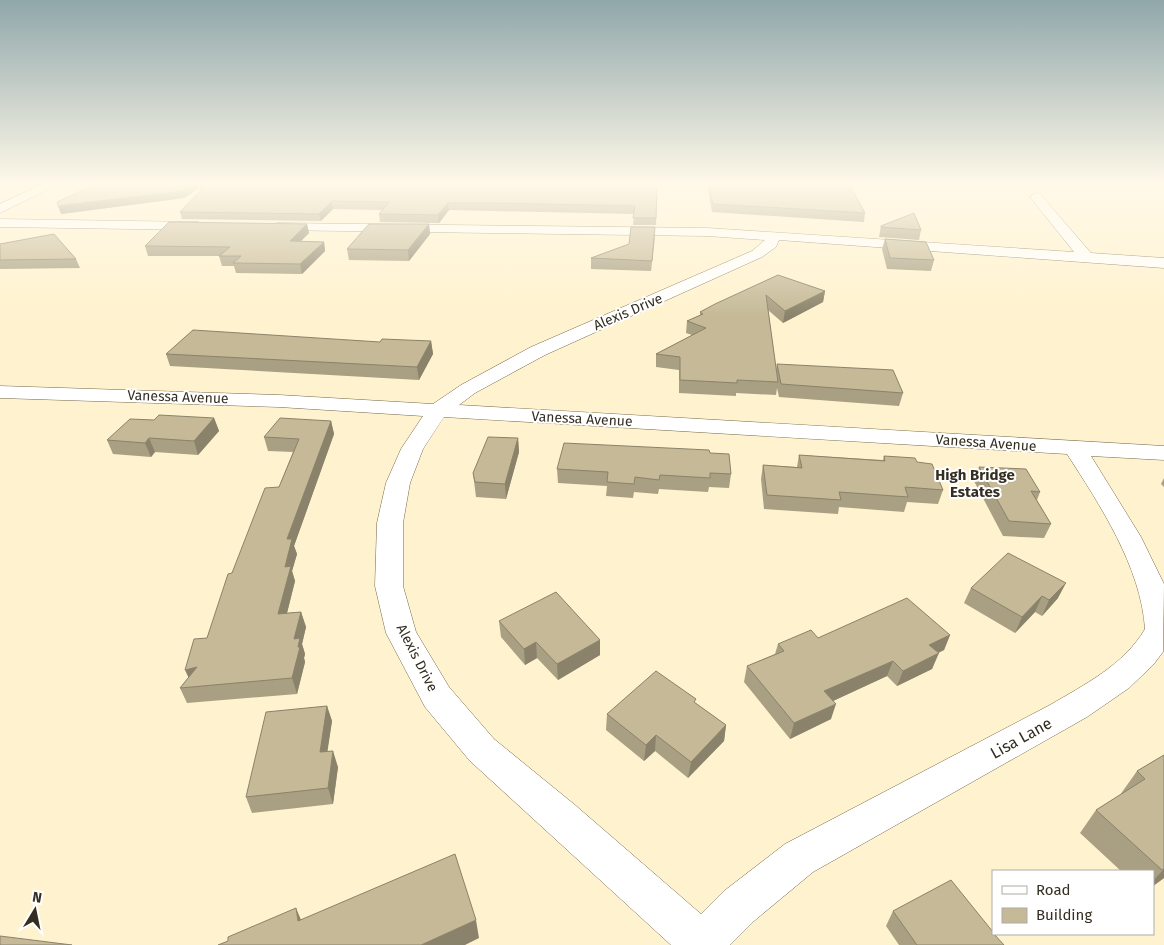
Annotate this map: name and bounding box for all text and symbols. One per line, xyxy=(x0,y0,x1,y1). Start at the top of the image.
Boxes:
street label: Alexis Drive xyxy=(591,290,665,334)
street label: Vanessa Avenue xyxy=(127,387,229,407)
street label: Vanessa Avenue xyxy=(531,408,633,430)
street label: Vanessa Avenue xyxy=(935,431,1037,455)
district label: High Bridge Estates xyxy=(935,466,1015,501)
street label: Alexis Drive xyxy=(393,621,441,695)
street label: Lisa Lane xyxy=(987,713,1055,763)
legend xyxy=(992,870,1154,935)
text: Road xyxy=(1036,881,1071,899)
north arrow xyxy=(10,885,60,935)
text: N xyxy=(31,889,43,907)
text: Building xyxy=(1036,906,1092,924)

